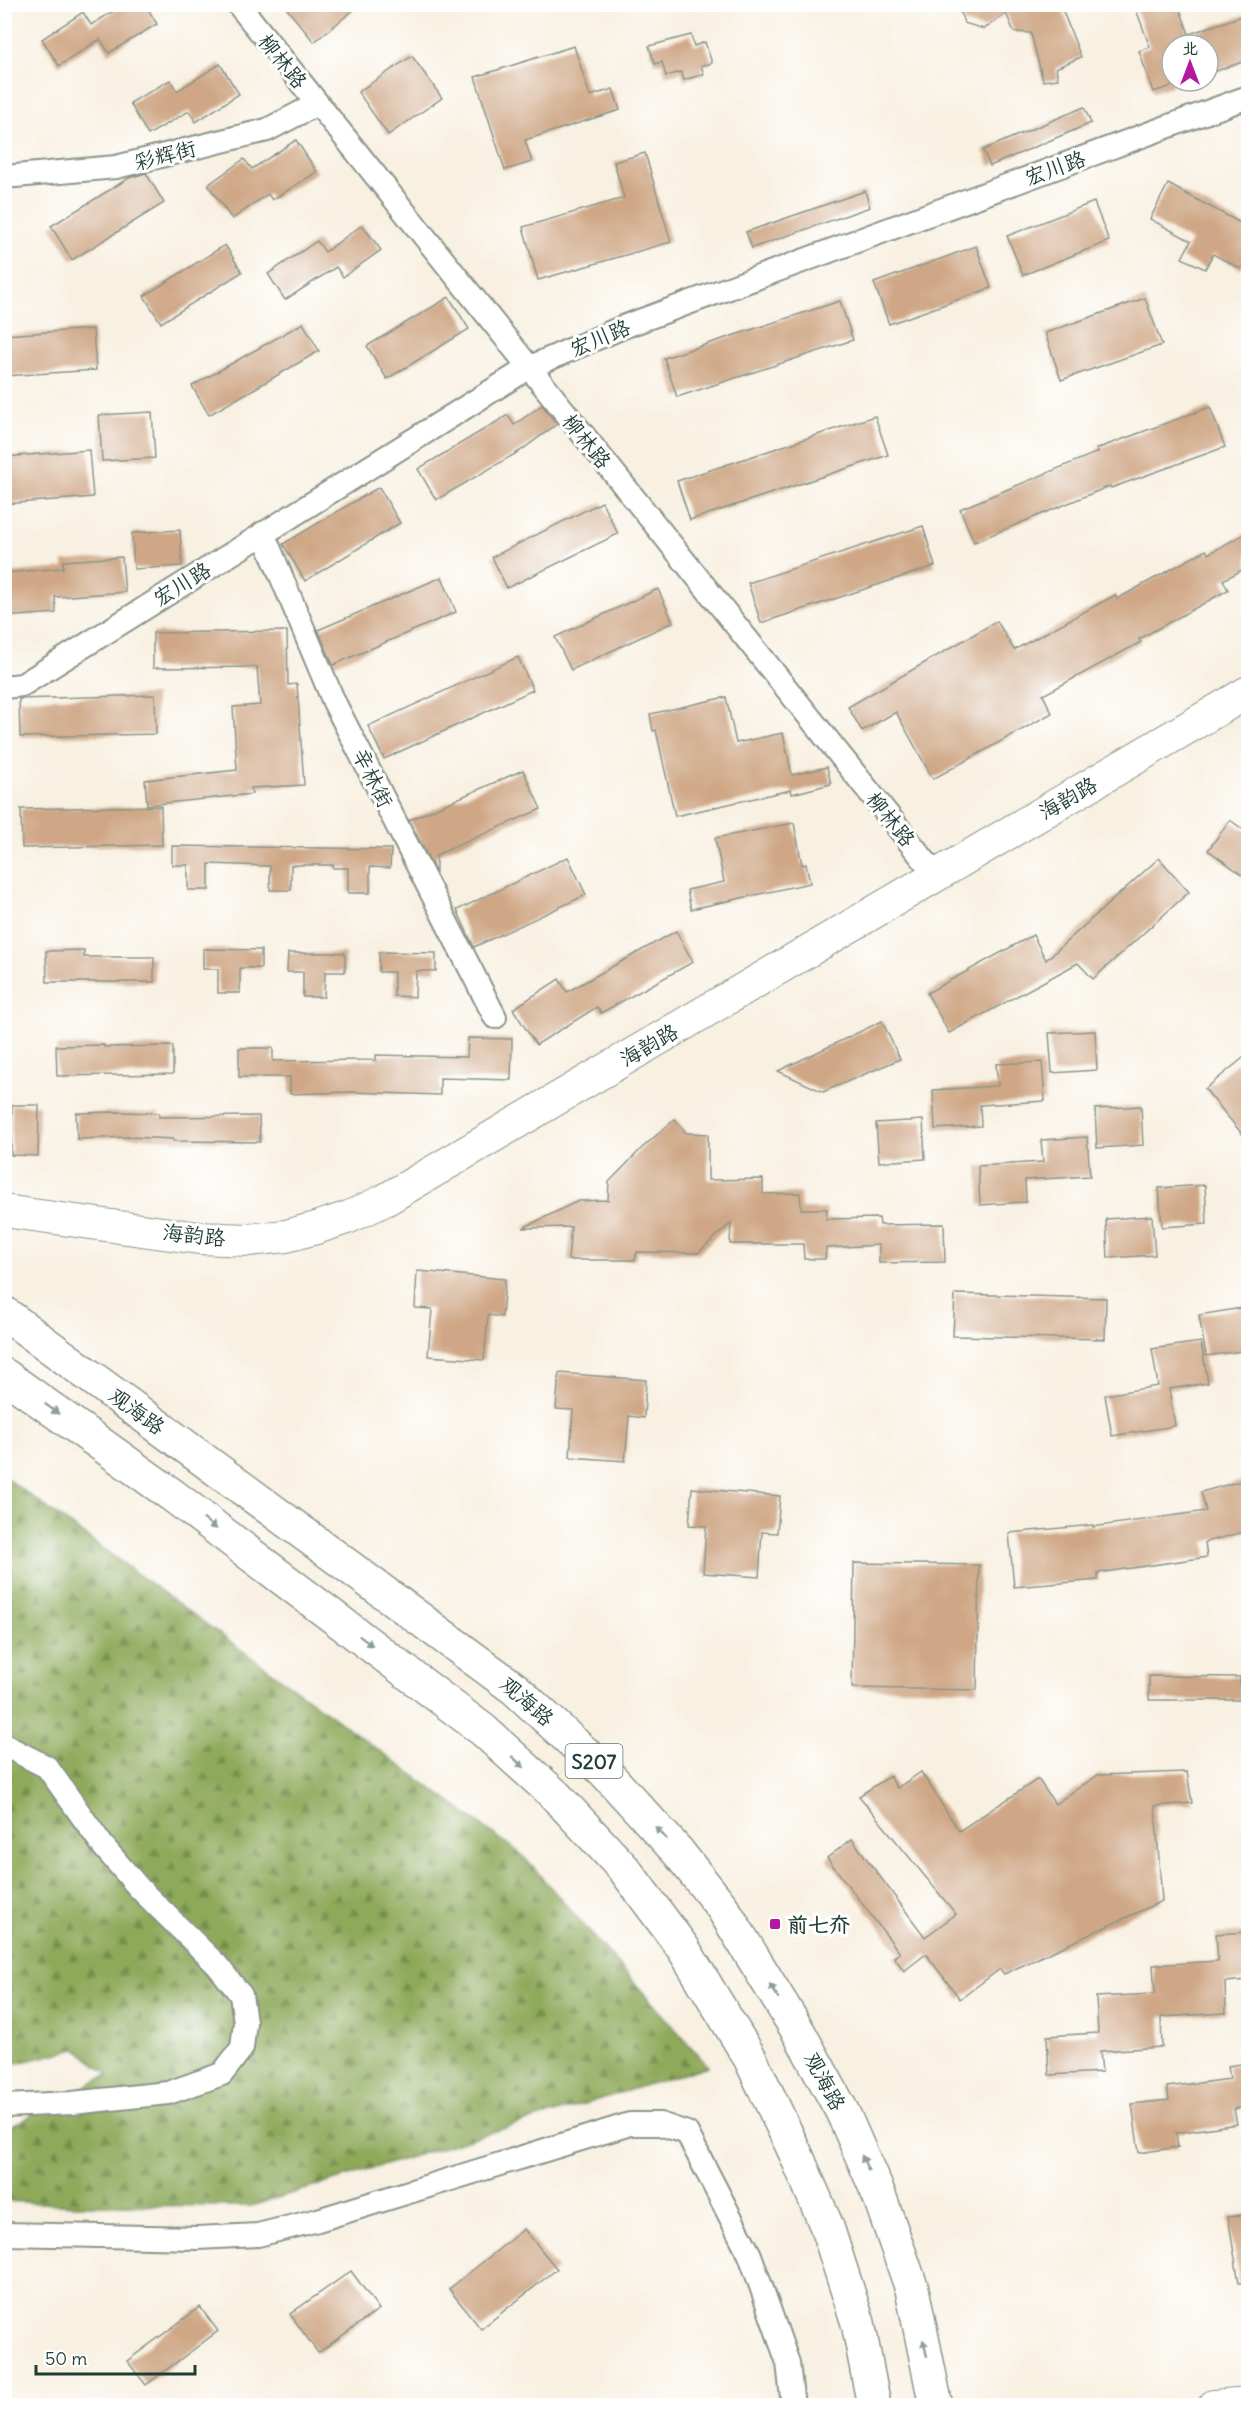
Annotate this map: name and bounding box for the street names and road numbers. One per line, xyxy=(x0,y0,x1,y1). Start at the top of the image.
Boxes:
street label: 柳林路 xyxy=(253,28,313,94)
street label: 彩辉街 xyxy=(131,134,199,176)
street label: 宏川路 xyxy=(1021,145,1089,191)
street label: 宏川路 xyxy=(566,313,634,363)
street label: 柳林路 xyxy=(557,408,617,474)
street label: 宏川路 xyxy=(148,556,216,612)
street label: 辛林街 xyxy=(347,744,399,812)
street label: 海韵路 xyxy=(1034,771,1102,825)
street label: 柳林路 xyxy=(861,786,921,852)
street label: 海韵路 xyxy=(615,1018,683,1072)
street label: 海韵路 xyxy=(161,1218,227,1252)
street label: 观海路 xyxy=(104,1382,170,1440)
street label: 观海路 xyxy=(494,1670,560,1732)
road number: S207 xyxy=(566,1744,622,1778)
street label: 观海路 xyxy=(798,2047,852,2115)

